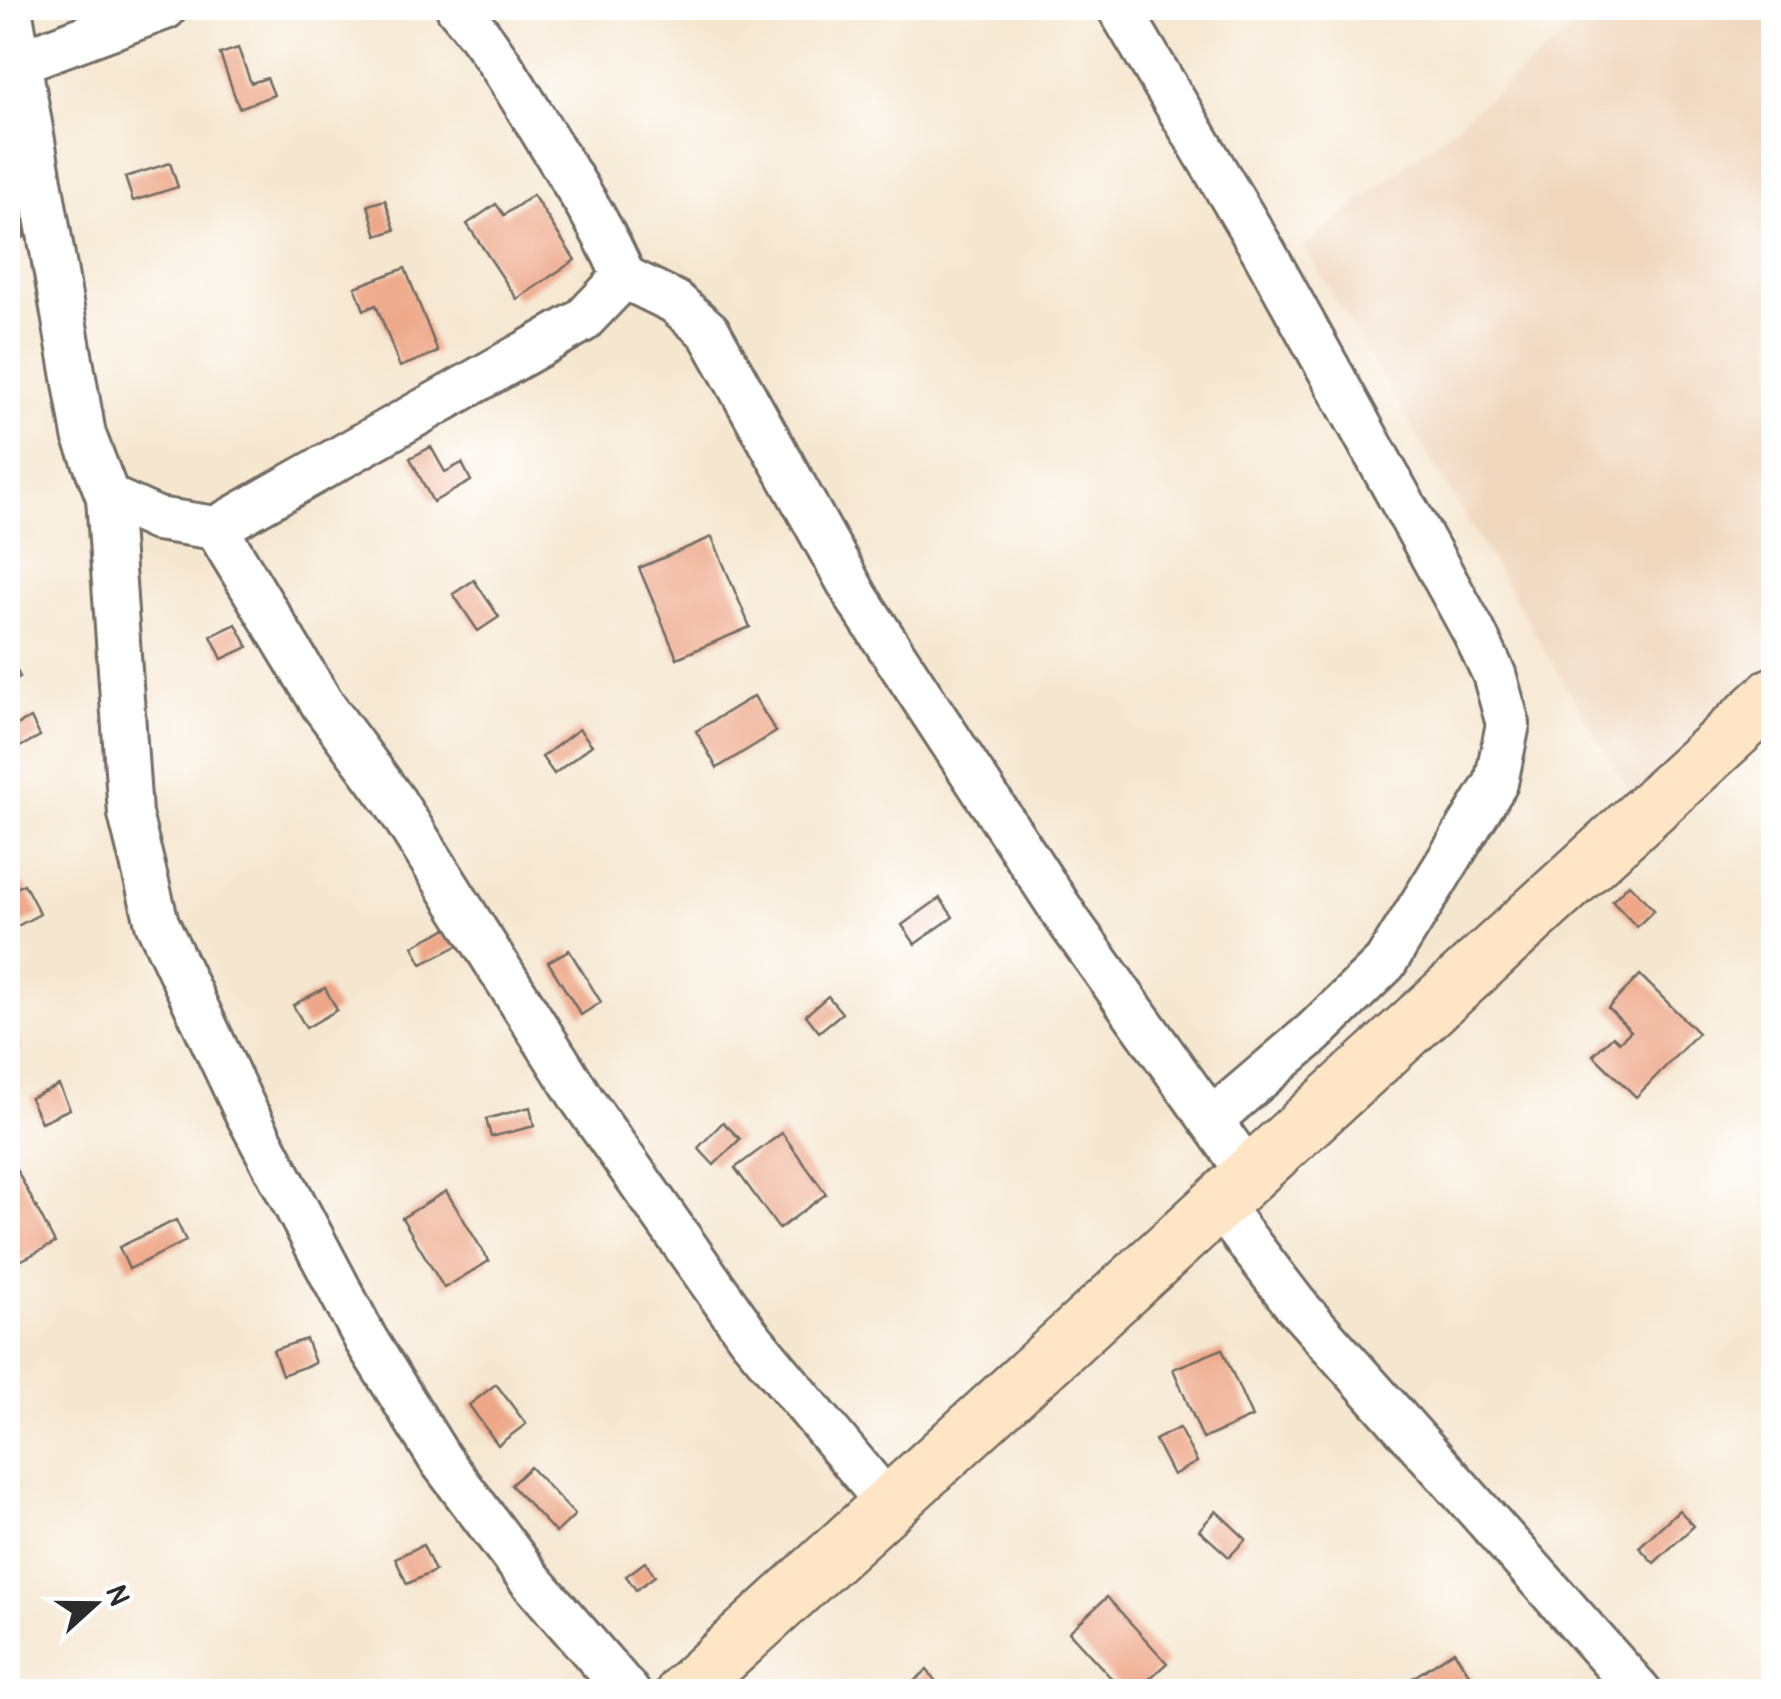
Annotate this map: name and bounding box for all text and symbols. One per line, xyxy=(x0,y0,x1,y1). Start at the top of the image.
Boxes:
north arrow xyxy=(45,1554,145,1654)
text: N xyxy=(97,1580,137,1611)

